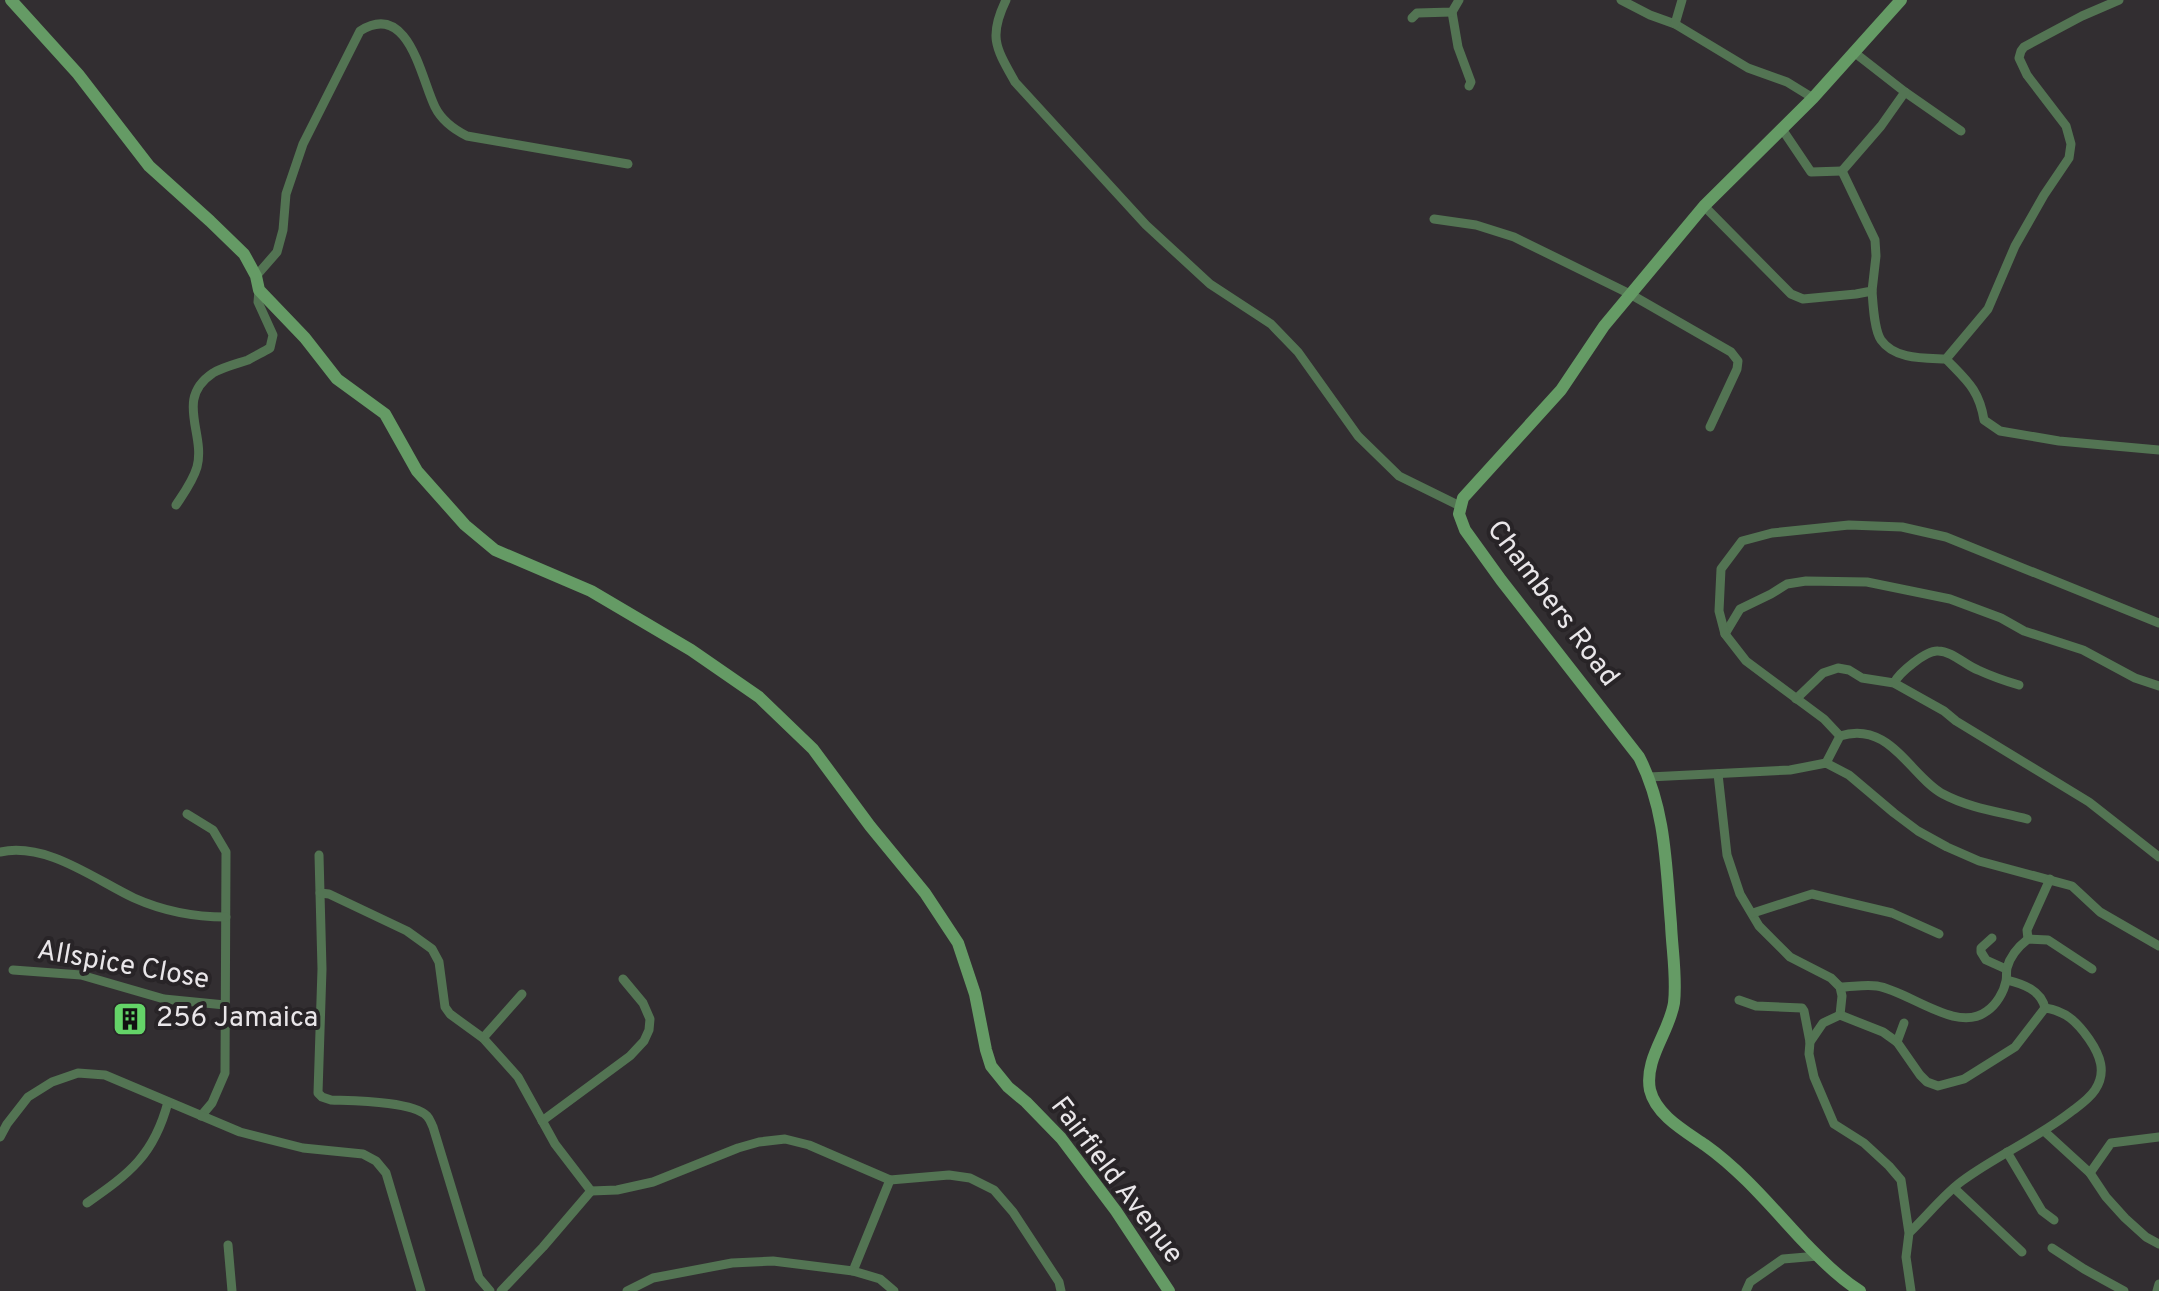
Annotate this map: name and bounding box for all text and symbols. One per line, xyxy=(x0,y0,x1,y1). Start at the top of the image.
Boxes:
street label: Chambers Road xyxy=(1478,514,1626,694)
street label: Allspice Close xyxy=(34,933,212,999)
building icon: 256 Jamaica xyxy=(111,1000,149,1038)
place label: 256 Jamaica xyxy=(156,1001,318,1037)
street label: Fairfield Avenue xyxy=(1041,1090,1191,1272)

